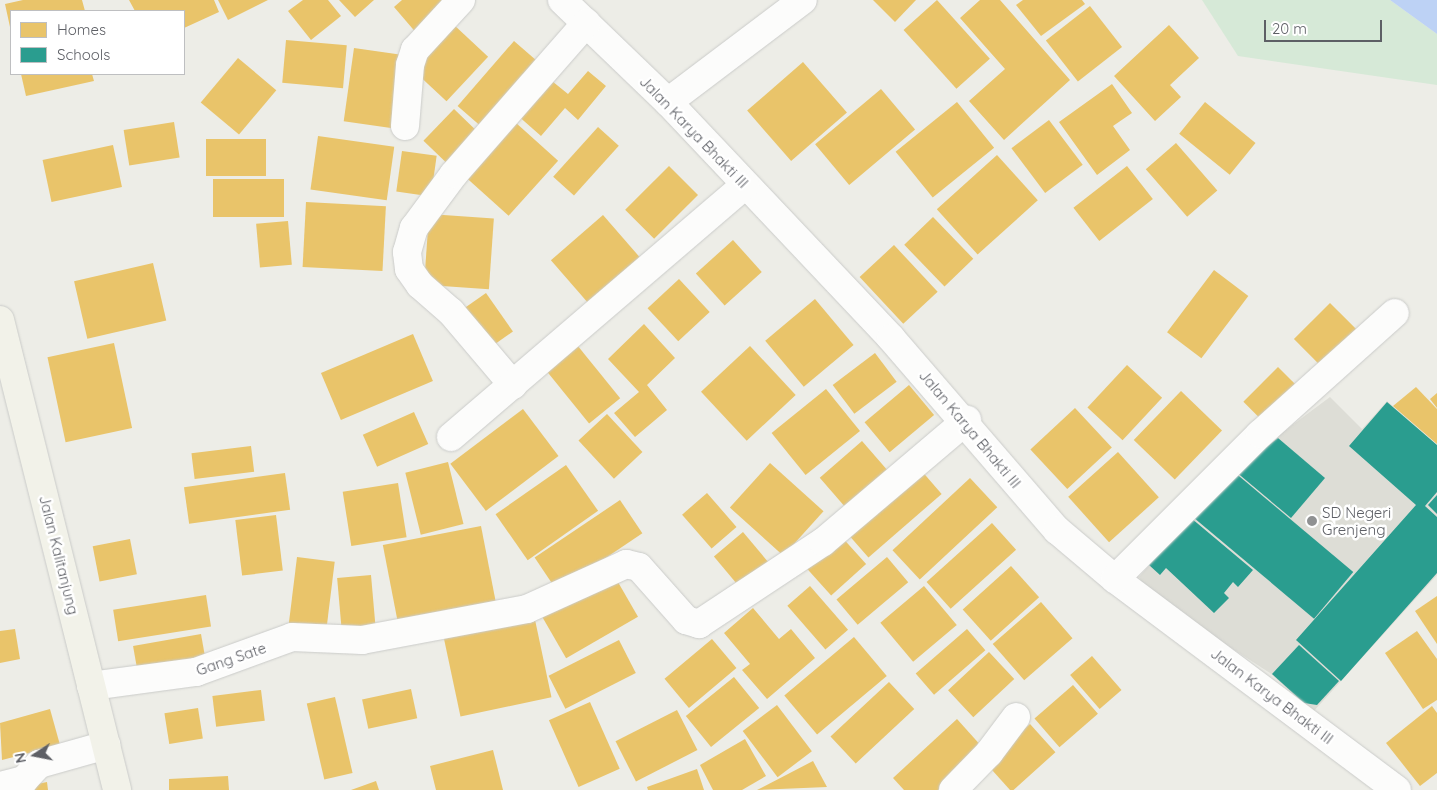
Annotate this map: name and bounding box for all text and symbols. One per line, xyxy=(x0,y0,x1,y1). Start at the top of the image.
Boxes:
legend xyxy=(10,10,185,75)
scale bar xyxy=(1267,10,1384,42)
text: 20 m xyxy=(1272,19,1307,38)
text: Homes xyxy=(57,20,106,39)
text: Schools xyxy=(57,45,110,64)
street label: Jalan Karya Bhakti III xyxy=(636,72,752,192)
street label: Jalan Karya Bhakti III xyxy=(915,366,1025,492)
street label: Jalan Kalitanjung xyxy=(35,493,83,617)
place label: SD Negeri Grenjeng xyxy=(1322,503,1391,538)
marker: SD Negeri Grenjeng xyxy=(1306,515,1318,527)
street label: Gang Sate xyxy=(194,639,268,679)
street label: Jalan Karya Bhakti III xyxy=(1207,644,1337,748)
north arrow xyxy=(10,730,60,780)
text: N xyxy=(10,751,30,765)

